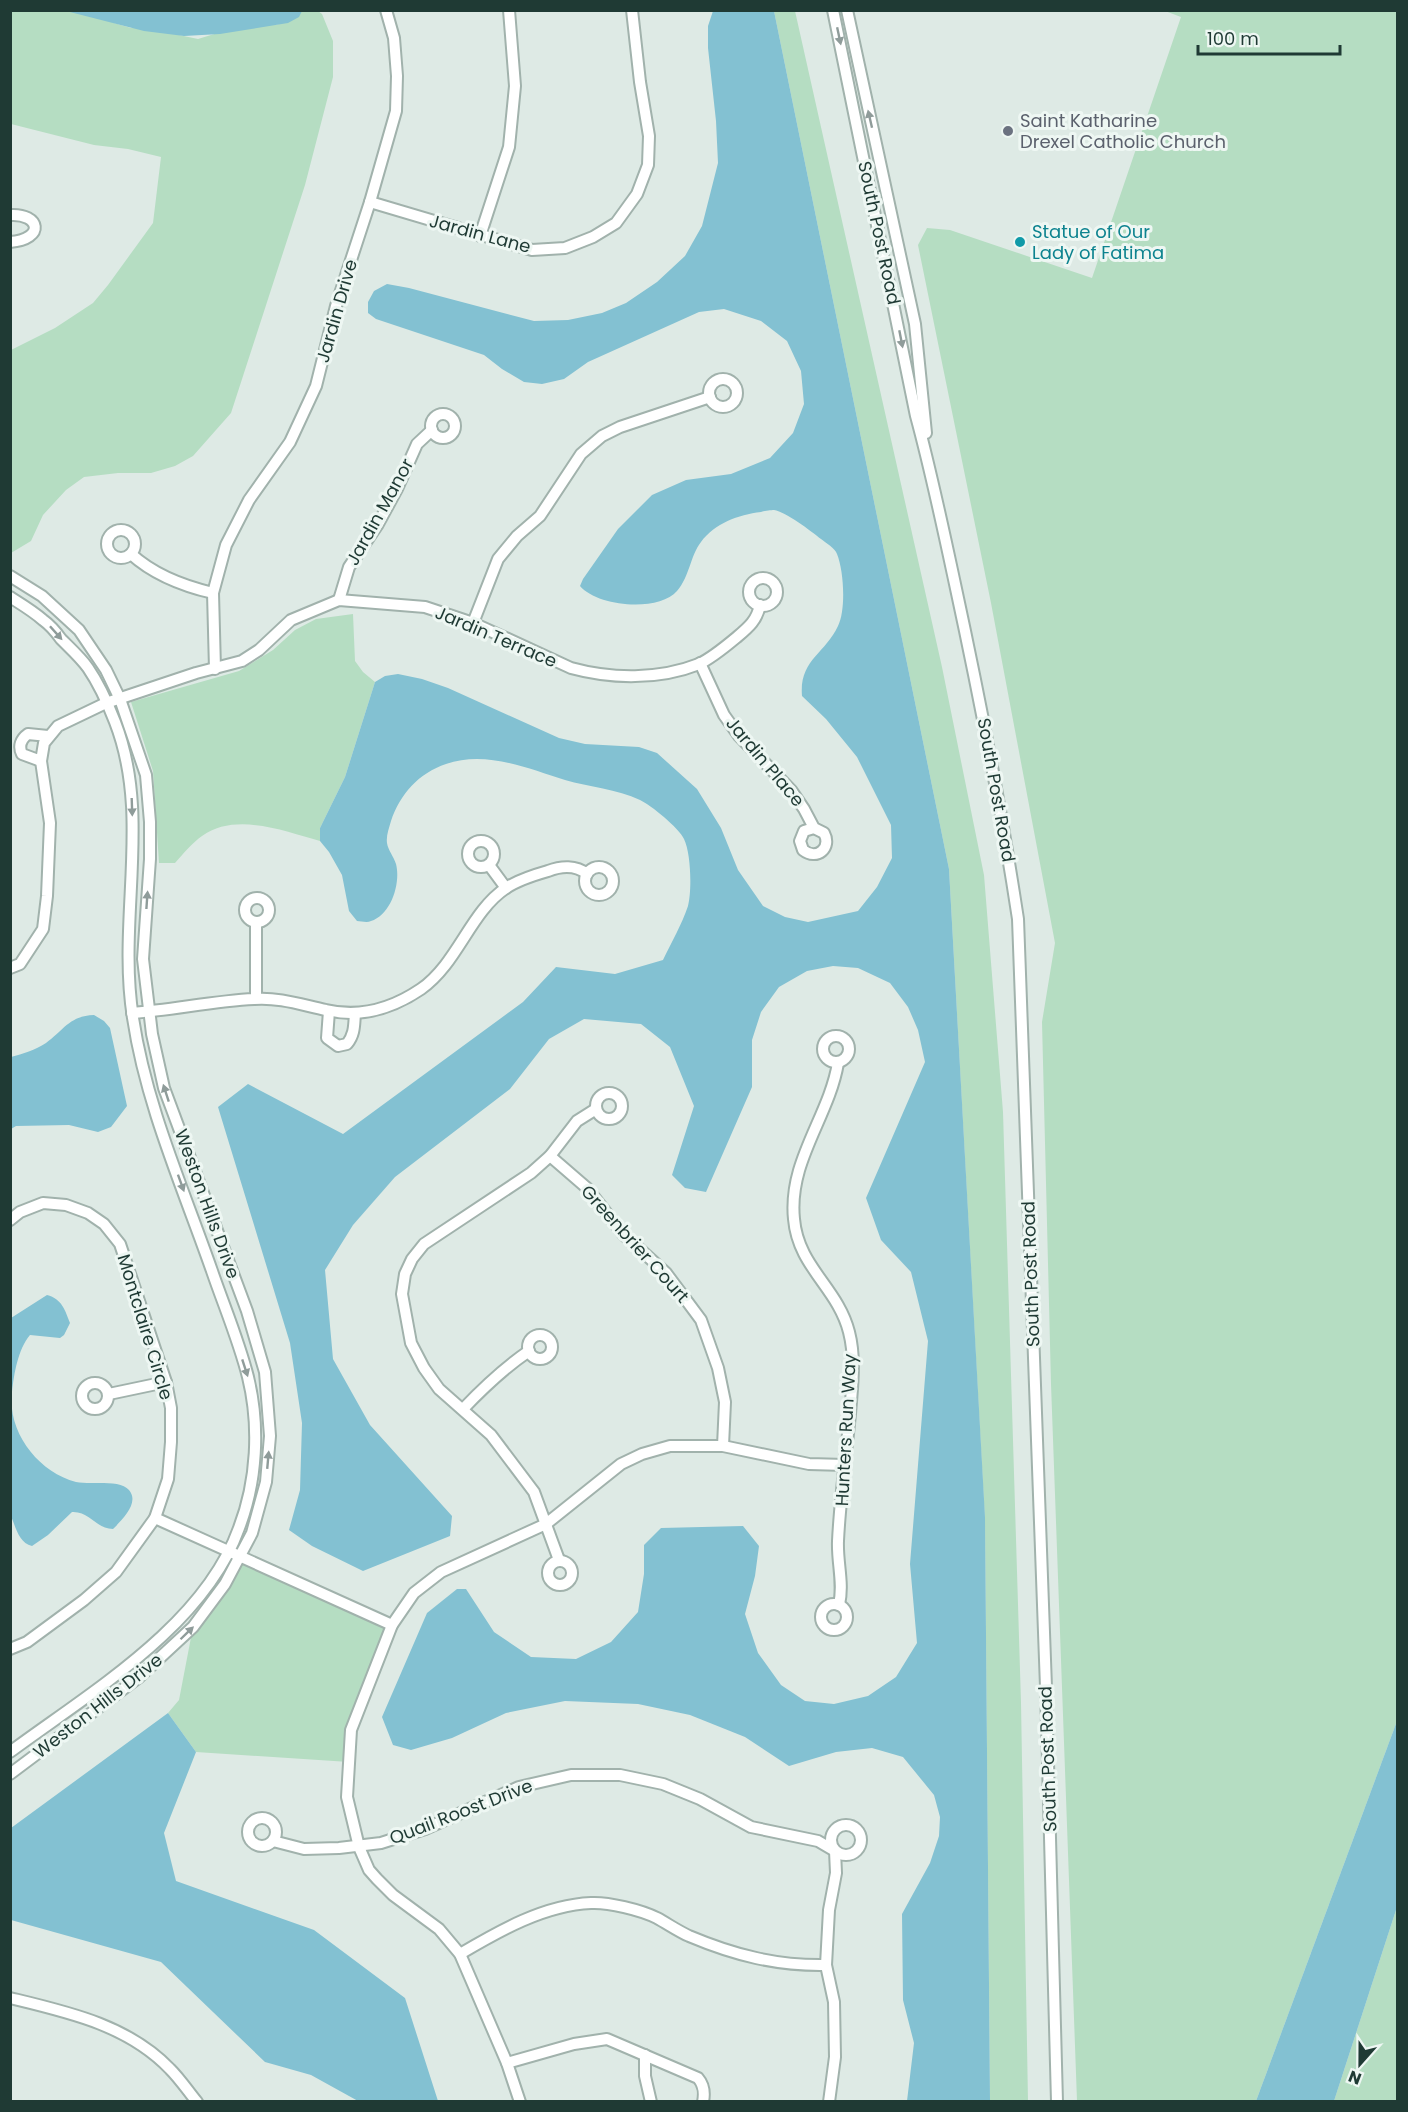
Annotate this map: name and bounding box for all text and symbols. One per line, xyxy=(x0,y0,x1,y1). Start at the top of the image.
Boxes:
scale bar xyxy=(1198,18,1340,56)
one-way arrow xyxy=(834,26,844,45)
text: 100 m xyxy=(1207,26,1259,51)
place label: Saint Katharine Drexel Catholic Church xyxy=(1020,108,1226,154)
one-way arrow xyxy=(865,110,875,128)
marker: Saint Katharine Drexel Catholic Church xyxy=(1001,124,1015,138)
street label: South Post Road xyxy=(852,159,907,307)
street label: Jardin Lane xyxy=(427,208,534,259)
place label: Statue of Our Lady of Fatima xyxy=(1032,219,1164,265)
marker: Statue of Our Lady of Fatima xyxy=(1013,235,1027,249)
street label: Jardin Drive xyxy=(310,256,363,365)
one-way arrow xyxy=(897,330,906,349)
street label: Jardin Manor xyxy=(340,454,419,570)
street label: Jardin Terrace xyxy=(432,600,561,673)
one-way arrow xyxy=(49,625,62,640)
street label: Jardin Place xyxy=(720,711,810,812)
street label: South Post Road xyxy=(972,716,1021,864)
one-way arrow xyxy=(127,798,137,817)
one-way arrow xyxy=(143,891,152,910)
one-way arrow xyxy=(161,1084,171,1102)
street label: Weston Hills Drive xyxy=(169,1126,246,1282)
one-way arrow xyxy=(177,1175,187,1193)
street label: Greenbrier Court xyxy=(576,1179,695,1308)
street label: South Post Road xyxy=(1015,1201,1046,1347)
street label: Montclaire Circle xyxy=(111,1251,180,1403)
street label: Hunters Run Way xyxy=(829,1353,862,1507)
one-way arrow xyxy=(241,1359,250,1377)
one-way arrow xyxy=(263,1450,273,1469)
one-way arrow xyxy=(179,1626,193,1640)
street label: Weston Hills Drive xyxy=(28,1647,167,1764)
street label: South Post Road xyxy=(1032,1686,1063,1832)
street label: Quail Roost Drive xyxy=(386,1773,536,1850)
north arrow xyxy=(1330,2034,1390,2094)
text: N xyxy=(1345,2065,1365,2090)

